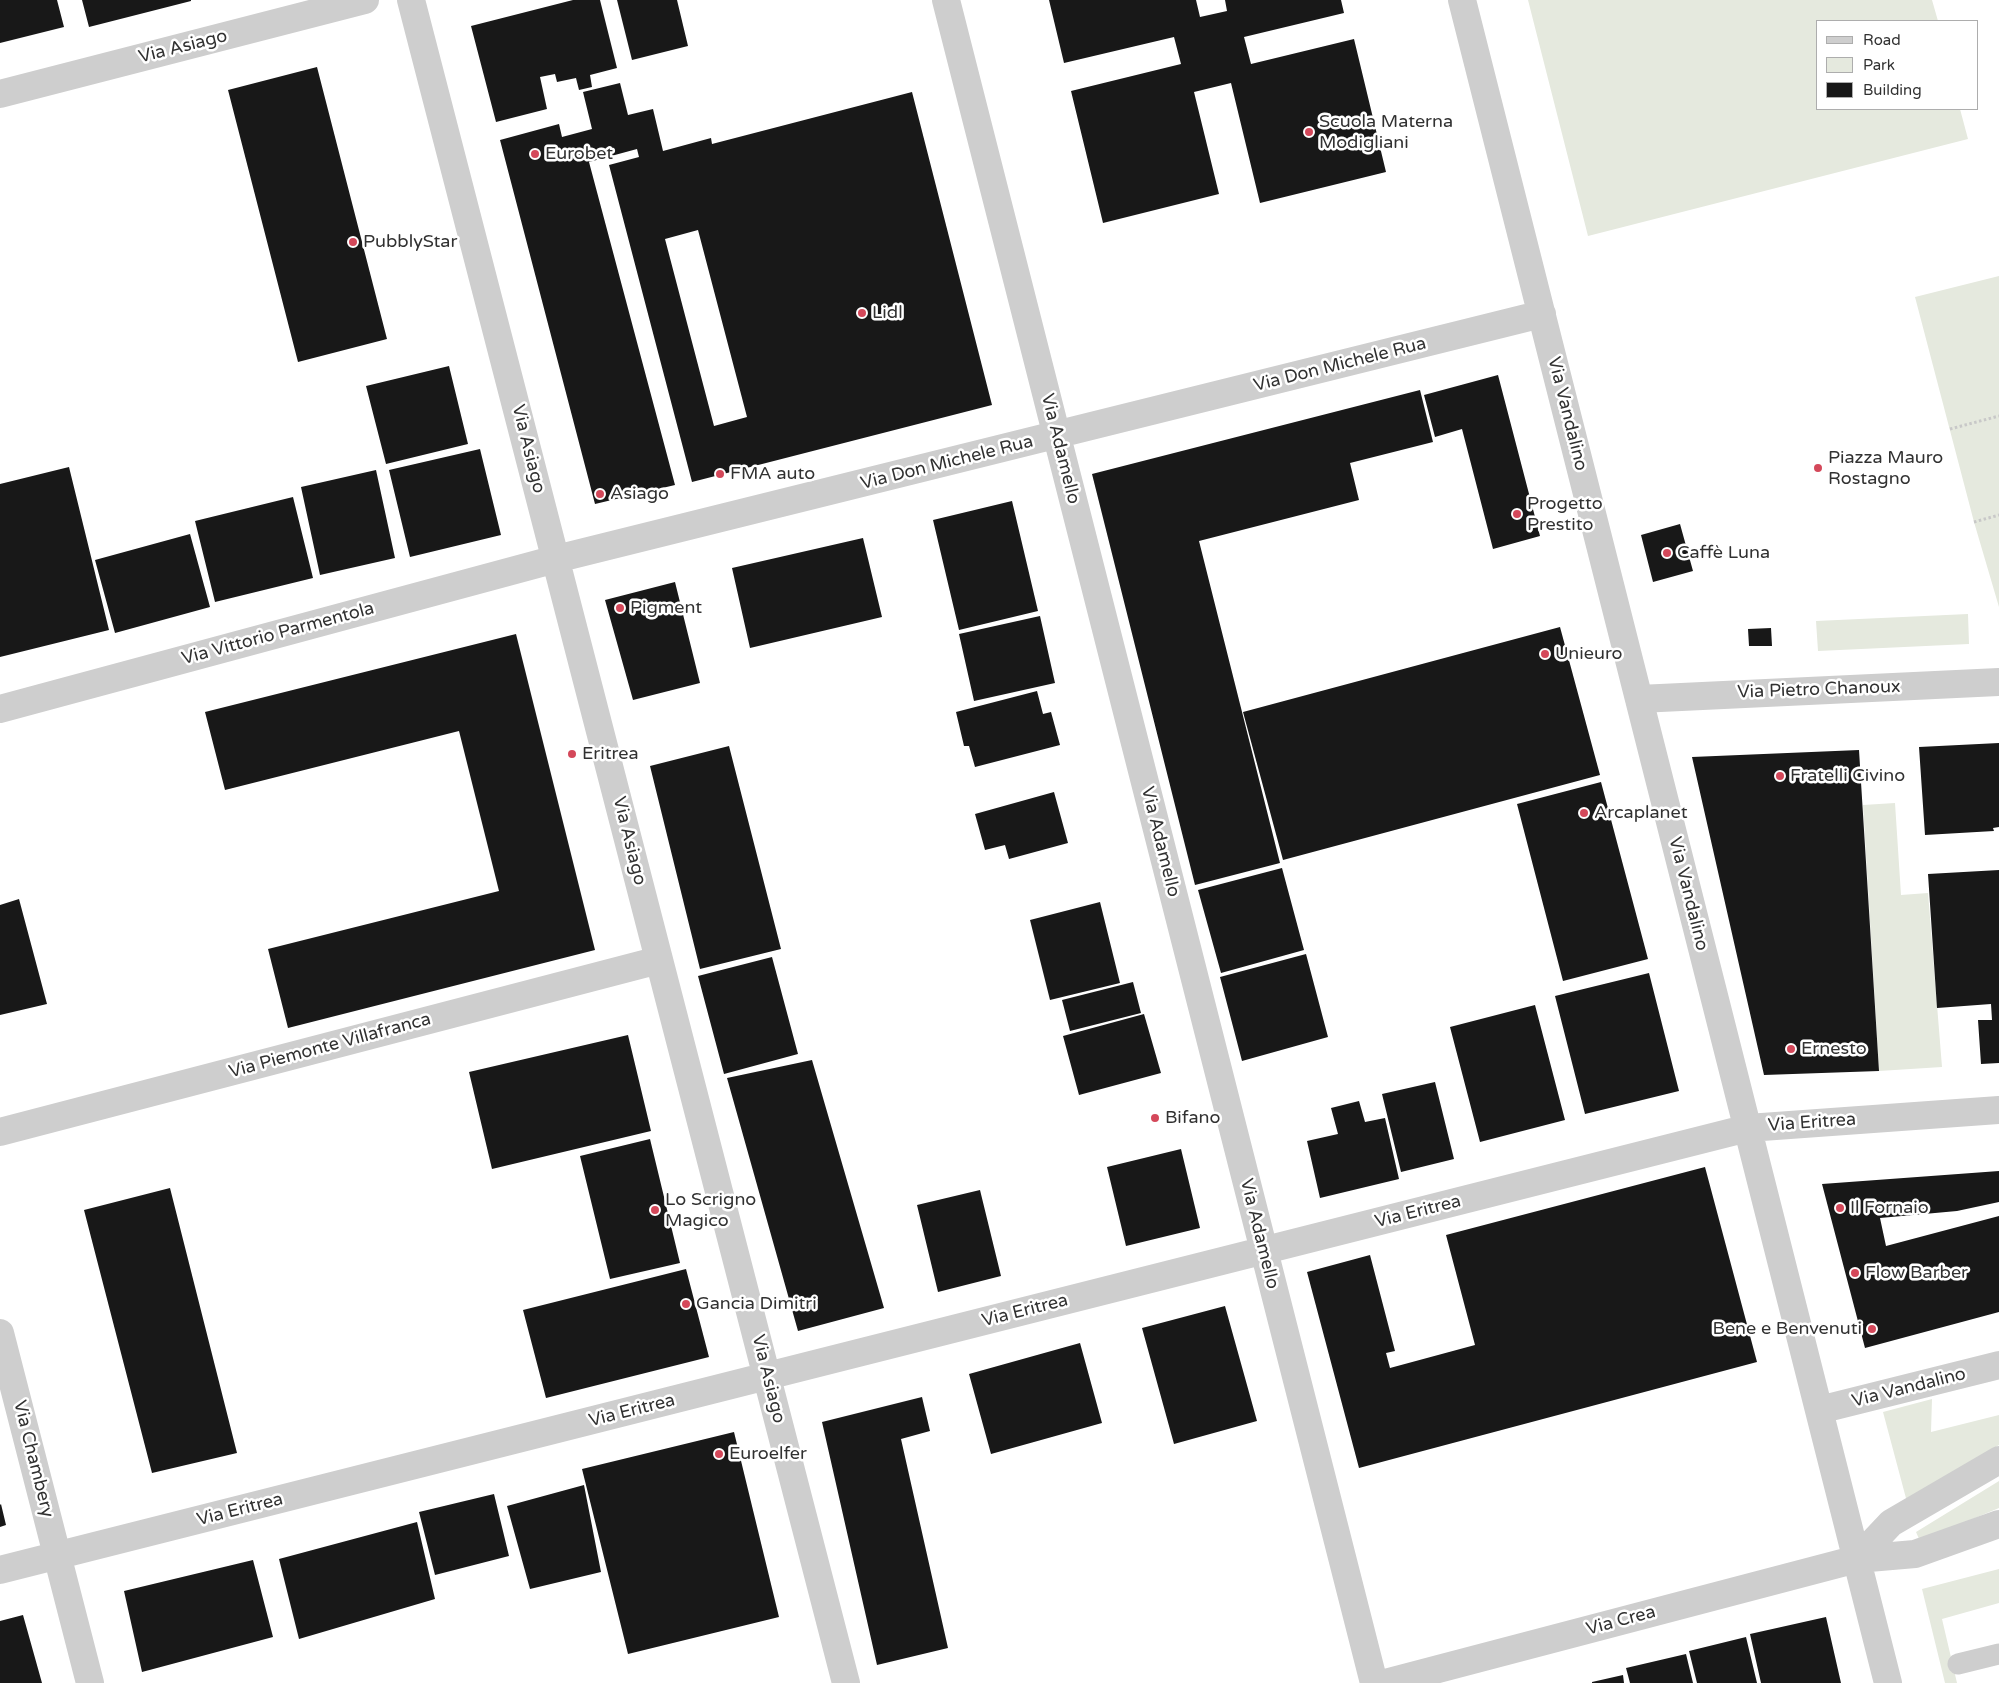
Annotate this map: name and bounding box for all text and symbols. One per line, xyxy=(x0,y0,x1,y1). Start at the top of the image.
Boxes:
legend xyxy=(1816,20,1979,110)
street label: Via Asiago xyxy=(136,26,230,68)
text: Road xyxy=(1863,31,1901,49)
text: Park xyxy=(1863,56,1895,74)
text: Building xyxy=(1863,81,1922,99)
place label: Scuola Materna Modigliani xyxy=(1319,111,1453,154)
marker: Scuola Materna Modigliani xyxy=(1303,126,1315,138)
place label: Eurobet xyxy=(545,143,613,165)
marker: Eurobet xyxy=(529,148,541,160)
place label: PubblyStar xyxy=(363,231,457,253)
marker: PubblyStar xyxy=(347,236,359,248)
place label: Lidl xyxy=(872,302,903,324)
marker: Lidl xyxy=(856,307,868,319)
street label: Via Don Michele Rua xyxy=(1252,333,1428,397)
street label: Via Vandalino xyxy=(1542,355,1592,473)
street label: Via Adamello xyxy=(1036,392,1084,506)
street label: Via Asiago xyxy=(507,402,549,496)
street label: Via Don Michele Rua xyxy=(859,431,1035,495)
place label: Piazza Mauro Rostagno xyxy=(1828,447,1943,489)
marker: Piazza Mauro Rostagno xyxy=(1812,462,1824,474)
place label: FMA auto xyxy=(730,463,815,485)
marker: FMA auto xyxy=(714,468,726,480)
place label: Asiago xyxy=(610,483,669,505)
marker: Asiago xyxy=(594,488,606,500)
place label: Progetto Prestito xyxy=(1527,493,1603,536)
marker: Progetto Prestito xyxy=(1511,508,1523,520)
place label: Caffè Luna xyxy=(1677,542,1770,564)
marker: Caffè Luna xyxy=(1661,547,1673,559)
place label: Pigment xyxy=(630,597,702,619)
street label: Via Vittorio Parmentola xyxy=(179,598,377,670)
marker: Pigment xyxy=(614,602,626,614)
place label: Unieuro xyxy=(1555,643,1622,665)
marker: Unieuro xyxy=(1539,648,1551,660)
street label: Via Pietro Chanoux xyxy=(1737,676,1901,704)
place label: Eritrea xyxy=(582,743,639,765)
marker: Eritrea xyxy=(566,748,578,760)
place label: Fratelli Civino xyxy=(1790,765,1905,787)
marker: Fratelli Civino xyxy=(1774,770,1786,782)
street label: Via Adamello xyxy=(1136,785,1184,899)
street label: Via Asiago xyxy=(608,794,650,888)
place label: Arcaplanet xyxy=(1594,802,1688,824)
marker: Arcaplanet xyxy=(1578,807,1590,819)
street label: Via Vandalino xyxy=(1663,835,1713,953)
street label: Via Piemonte Villafranca xyxy=(227,1009,433,1083)
place label: Ernesto xyxy=(1801,1038,1867,1060)
marker: Ernesto xyxy=(1785,1043,1797,1055)
place label: Bifano xyxy=(1165,1107,1220,1129)
street label: Via Eritrea xyxy=(1767,1109,1857,1137)
marker: Bifano xyxy=(1149,1112,1161,1124)
street label: Via Adamello xyxy=(1235,1177,1283,1291)
place label: Lo Scrigno Magico xyxy=(665,1189,756,1232)
street label: Via Eritrea xyxy=(1373,1191,1463,1233)
place label: Il Fornaio xyxy=(1850,1197,1929,1219)
marker: Il Fornaio xyxy=(1834,1202,1846,1214)
marker: Lo Scrigno Magico xyxy=(649,1204,661,1216)
place label: Flow Barber xyxy=(1865,1262,1968,1284)
marker: Flow Barber xyxy=(1849,1267,1861,1279)
street label: Via Eritrea xyxy=(980,1290,1070,1332)
place label: Gancia Dimitri xyxy=(696,1293,817,1315)
marker: Gancia Dimitri xyxy=(680,1298,692,1310)
place label: Bene e Benvenuti xyxy=(1713,1318,1862,1340)
marker: Bene e Benvenuti xyxy=(1866,1323,1878,1335)
street label: Via Asiago xyxy=(747,1332,789,1426)
street label: Via Vandalino xyxy=(1850,1363,1968,1413)
street label: Via Eritrea xyxy=(587,1390,677,1432)
street label: Via Chambery xyxy=(8,1398,58,1520)
place label: Euroelfer xyxy=(729,1443,807,1465)
marker: Euroelfer xyxy=(713,1448,725,1460)
street label: Via Eritrea xyxy=(195,1489,285,1531)
street label: Via Crea xyxy=(1584,1601,1658,1641)

